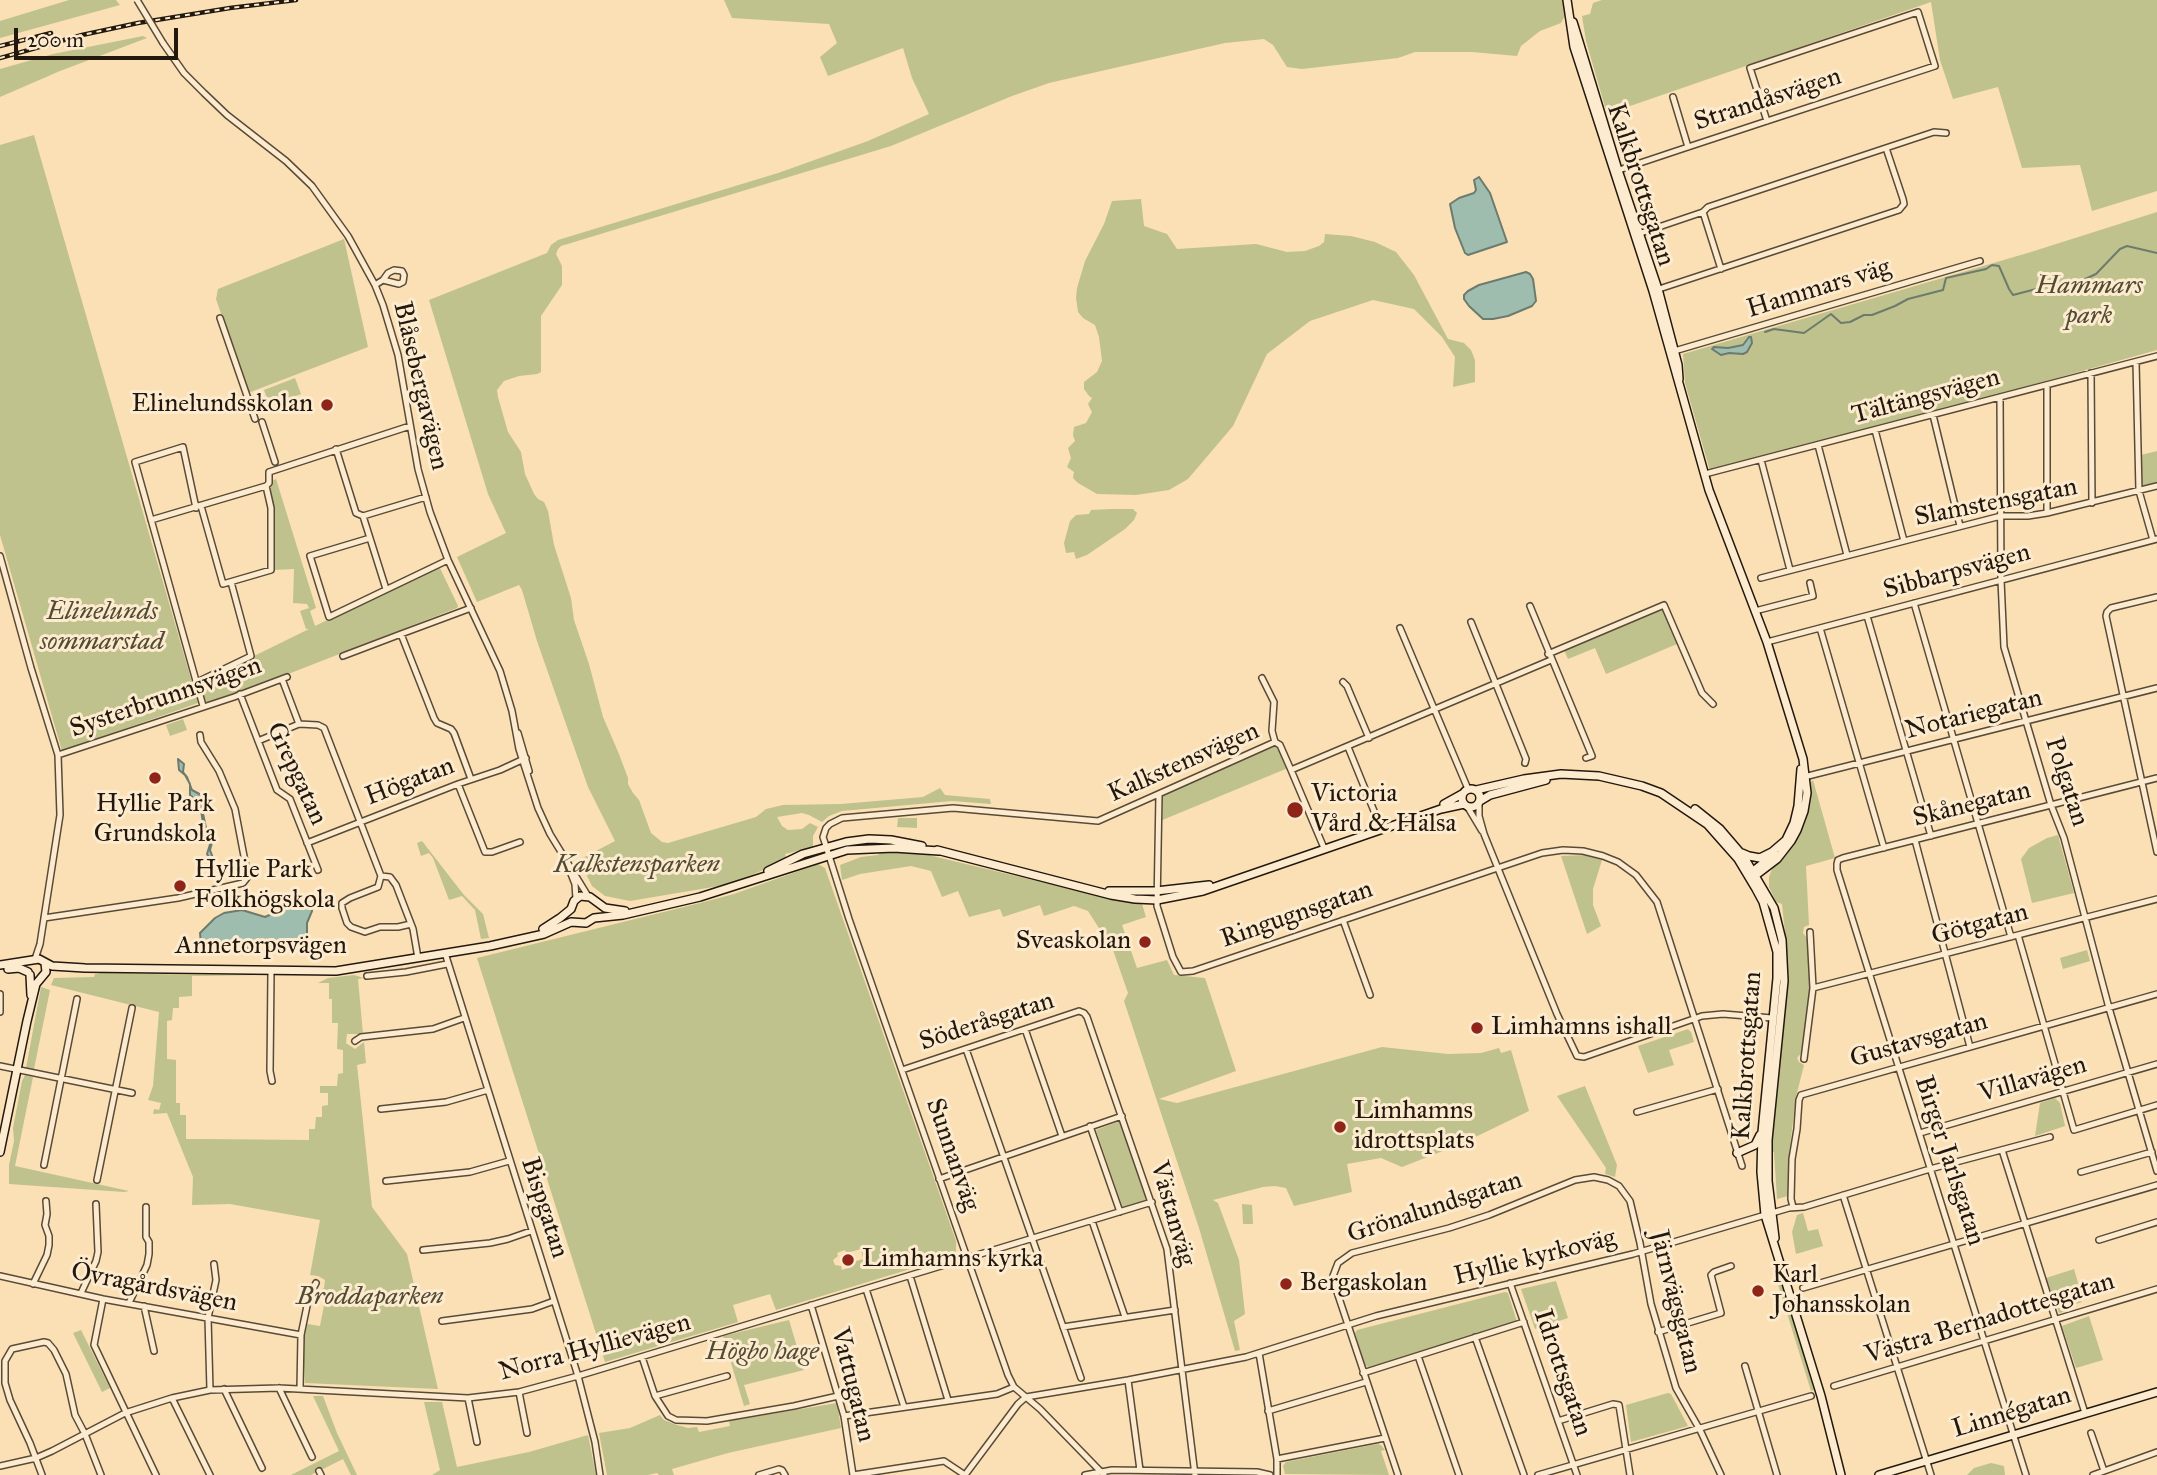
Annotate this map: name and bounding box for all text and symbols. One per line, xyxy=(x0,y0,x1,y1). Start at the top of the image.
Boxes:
scale bar xyxy=(18,14,182,58)
text: 200 m xyxy=(27,27,84,53)
street label: Strandåsvägen xyxy=(1690,62,1846,138)
street label: Kalkbrottsgatan xyxy=(1599,100,1681,270)
street label: Hammars väg xyxy=(1743,252,1895,326)
park label: Hammars park xyxy=(2035,271,2143,332)
street label: Blåsebergavägen xyxy=(385,299,455,473)
street label: Tältängsvägen xyxy=(1849,362,2003,432)
place label: Elinelundsskolan xyxy=(131,389,313,421)
marker: Elinelundsskolan xyxy=(319,397,335,413)
street label: Slamstensgatan xyxy=(1912,472,2080,534)
street label: Sibbarpsvägen xyxy=(1880,537,2034,607)
park label: Elinelunds sommarstad xyxy=(40,597,164,658)
street label: Systerbrunnsvägen xyxy=(66,651,266,745)
street label: Notariegatan xyxy=(1902,683,2046,747)
street label: Kalkstensvägen xyxy=(1104,716,1264,810)
street label: Grepgatan xyxy=(259,718,333,830)
street label: Polgatan xyxy=(2037,734,2095,830)
street label: Högatan xyxy=(361,751,459,813)
marker: Hyllie Park Grundskola xyxy=(147,770,163,786)
street label: Skånegatan xyxy=(1910,775,2034,835)
place label: Victoria Vård & Hälsa xyxy=(1311,779,1456,840)
place label: Hyllie Park Grundskola xyxy=(94,789,216,850)
marker: Victoria Vård & Hälsa xyxy=(1285,800,1305,820)
park label: Kalkstensparken xyxy=(554,850,720,882)
place label: Hyllie Park Folkhögskola xyxy=(194,855,335,917)
street label: Ringugnsgatan xyxy=(1217,874,1377,956)
marker: Hyllie Park Folkhögskola xyxy=(172,878,188,894)
street label: Götgatan xyxy=(1928,897,2032,953)
place label: Sveaskolan xyxy=(1016,926,1131,958)
street label: Annetorpsvägen xyxy=(175,931,347,963)
marker: Sveaskolan xyxy=(1137,934,1153,950)
street label: Kalkbrottsgatan xyxy=(1727,971,1769,1141)
street label: Söderåsgatan xyxy=(916,986,1058,1058)
street label: Gustavsgatan xyxy=(1847,1006,1991,1076)
place label: Limhamns ishall xyxy=(1491,1012,1672,1044)
marker: Limhamns ishall xyxy=(1469,1020,1485,1036)
street label: Villavägen xyxy=(1976,1050,2090,1110)
street label: Birger Jarlsgatan xyxy=(1907,1072,1991,1250)
street label: Sunnanväg xyxy=(918,1095,986,1215)
place label: Limhamns idrottsplats xyxy=(1354,1096,1474,1158)
marker: Limhamns idrottsplats xyxy=(1332,1119,1348,1135)
street label: Bispgatan xyxy=(513,1154,575,1262)
street label: Västanväg xyxy=(1142,1158,1202,1270)
street label: Grönalundsgatan xyxy=(1344,1165,1526,1251)
street label: Hyllie kyrkoväg xyxy=(1451,1223,1619,1293)
street label: Järnvägsgatan xyxy=(1642,1227,1708,1377)
place label: Limhamns kyrka xyxy=(862,1244,1043,1276)
marker: Limhamns kyrka xyxy=(840,1252,856,1268)
street label: Övragårdsvägen xyxy=(68,1257,240,1319)
place label: Karl Johansskolan xyxy=(1772,1260,1911,1322)
street label: Västra Bernadottesgatan xyxy=(1862,1266,2118,1372)
place label: Bergaskolan xyxy=(1300,1268,1427,1300)
marker: Bergaskolan xyxy=(1278,1276,1294,1292)
park label: Broddaparken xyxy=(296,1282,444,1314)
marker: Karl Johansskolan xyxy=(1750,1283,1766,1299)
street label: Idrottsgatan xyxy=(1526,1306,1598,1440)
street label: Norra Hyllievägen xyxy=(496,1307,694,1389)
street label: Vattugatan xyxy=(823,1325,881,1445)
park label: Högbo hage xyxy=(705,1337,819,1369)
street label: Linnégatan xyxy=(1949,1380,2075,1446)

